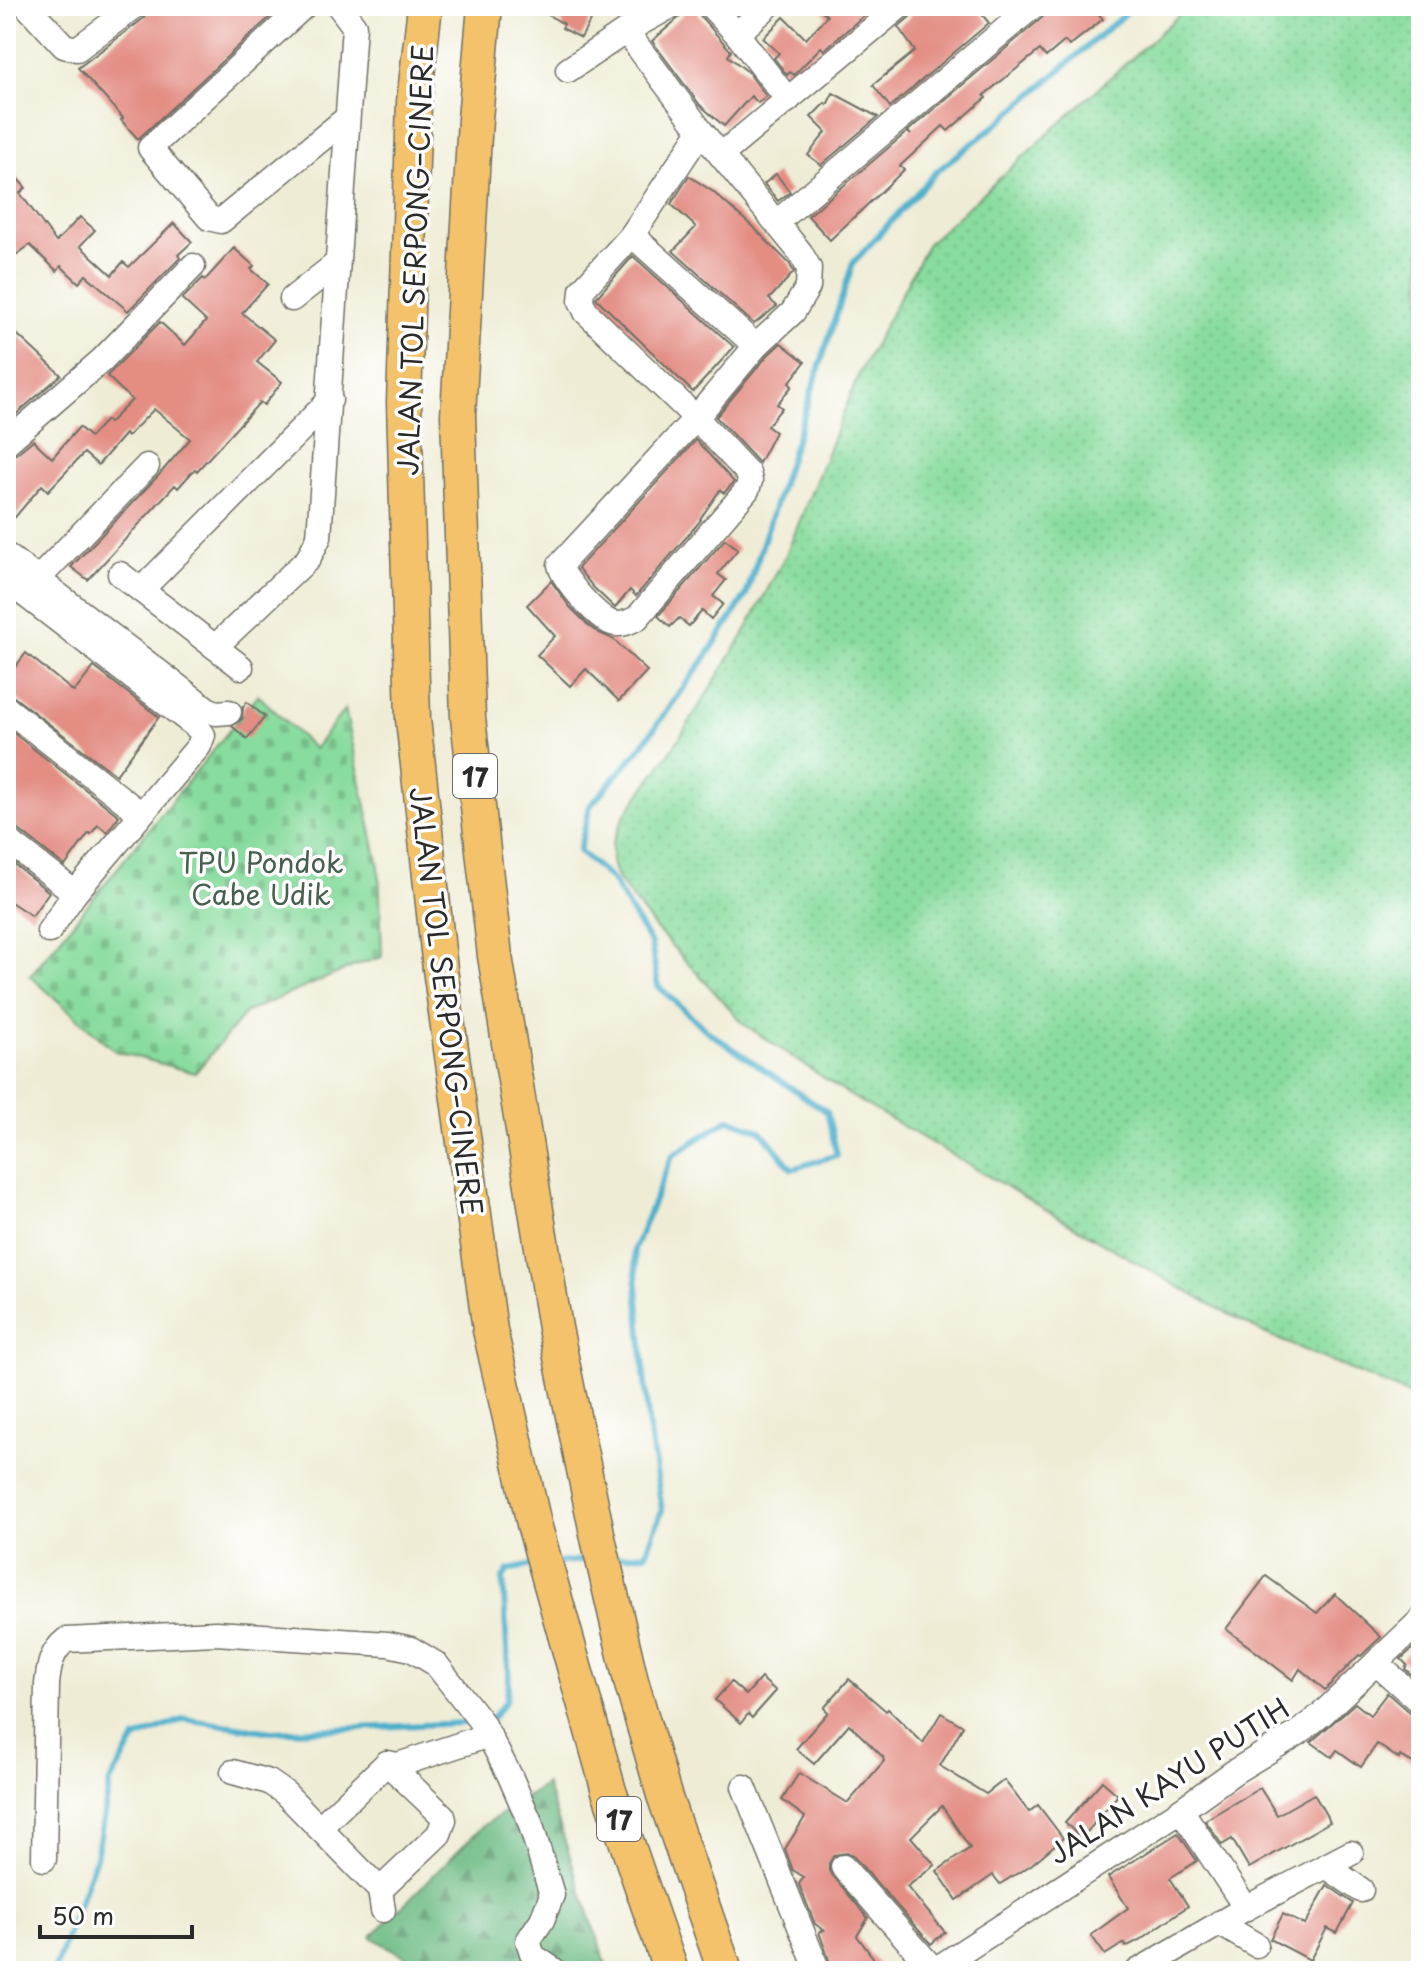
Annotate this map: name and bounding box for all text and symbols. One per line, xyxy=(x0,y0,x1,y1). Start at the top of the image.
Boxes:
street label: JALAN TOL SERPONG–CINERE xyxy=(385,44,443,476)
road number: 17 xyxy=(453,754,497,798)
street label: JALAN TOL SERPONG–CINERE xyxy=(399,784,495,1218)
park label: TPU Pondok Cabe Udik xyxy=(178,840,344,915)
street label: JALAN KAYU PUTIH xyxy=(1039,1686,1297,1874)
road number: 17 xyxy=(597,1797,641,1841)
scale bar xyxy=(40,1889,192,1939)
text: 50 m xyxy=(52,1897,114,1933)

